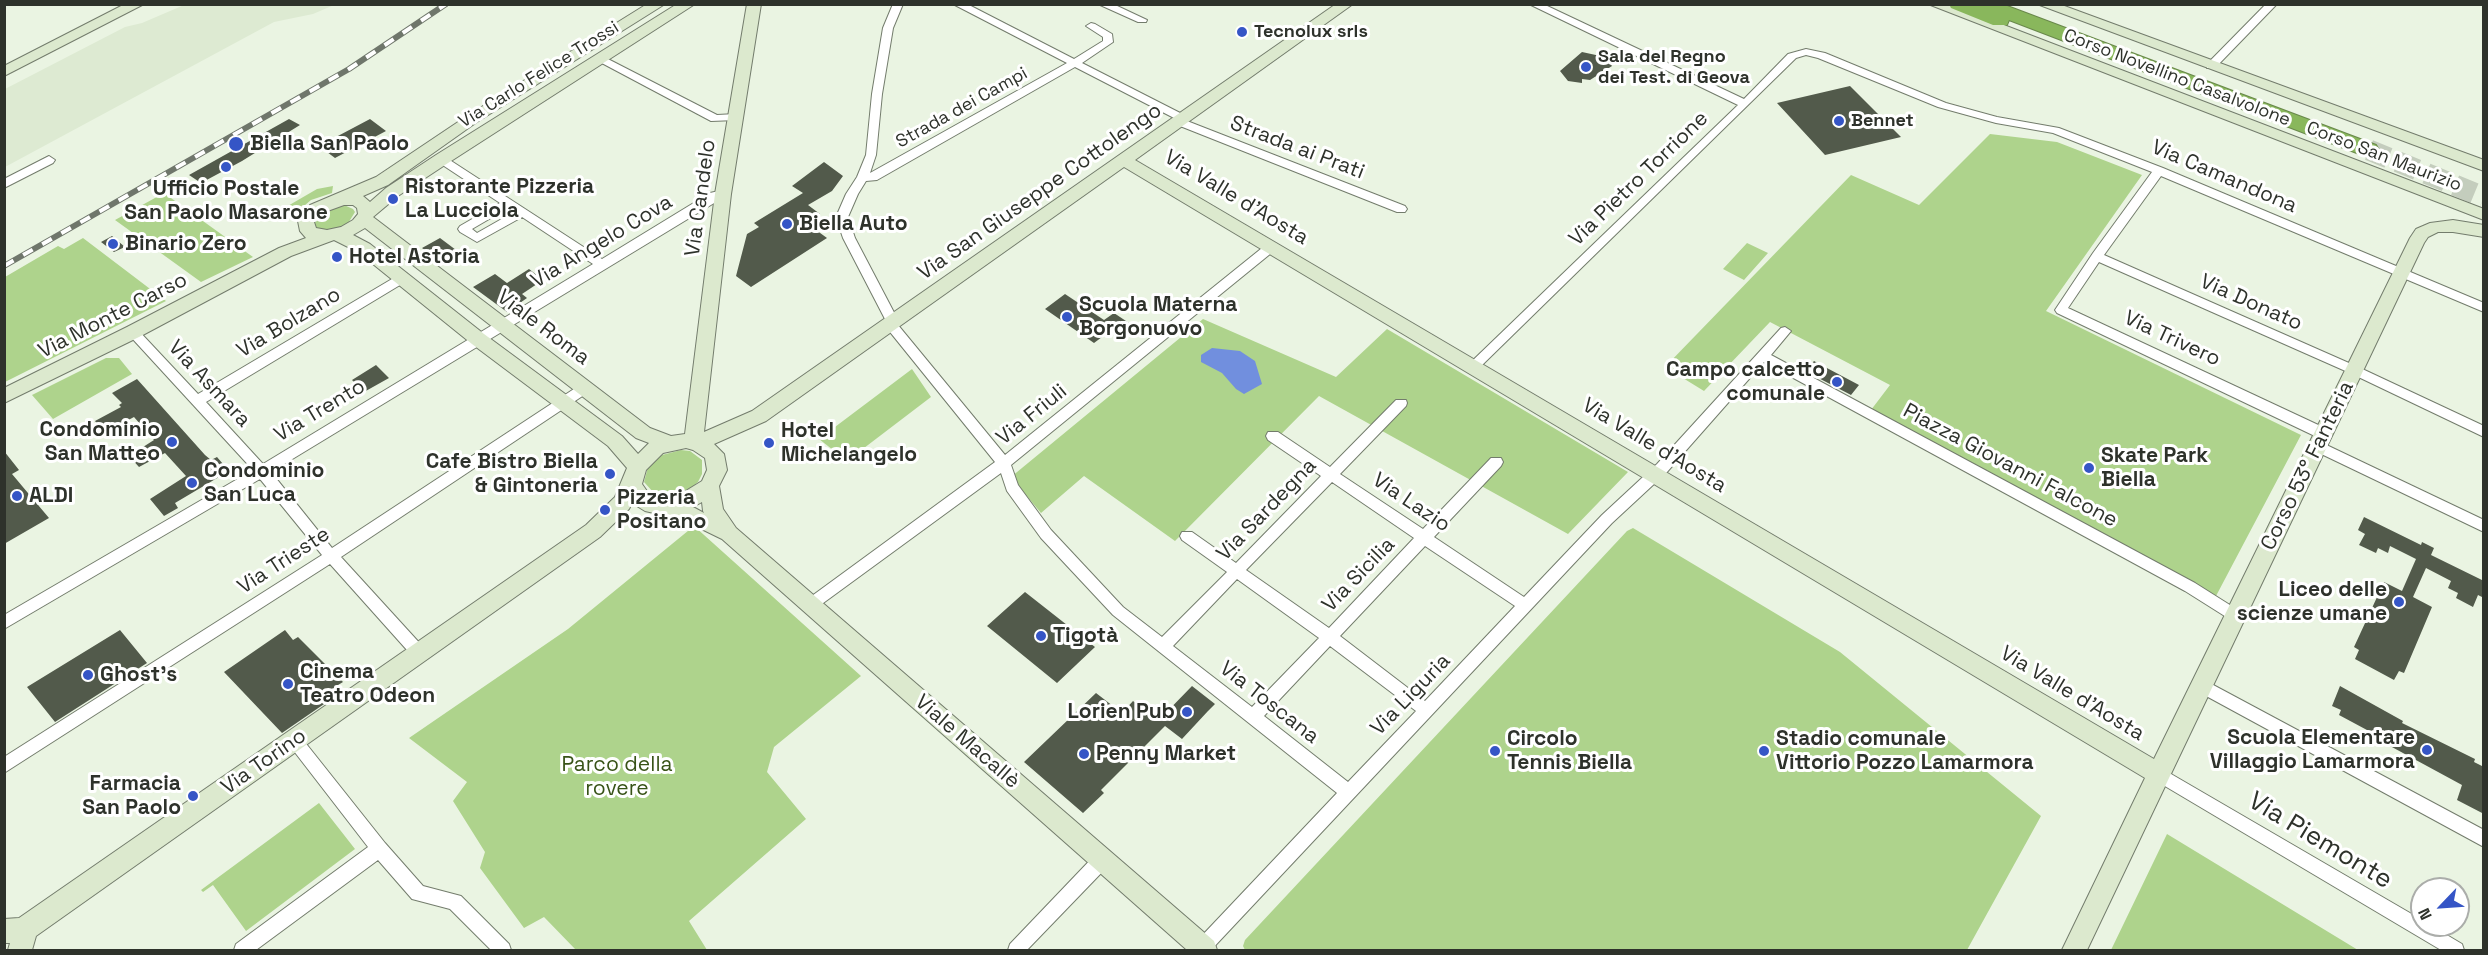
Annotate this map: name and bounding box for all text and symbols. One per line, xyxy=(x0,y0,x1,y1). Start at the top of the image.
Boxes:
street label: Via Carlo Felice Trossi xyxy=(455,17,623,133)
place label: Tecnolux srls xyxy=(1254,21,1368,43)
marker: Tecnolux srls xyxy=(1235,25,1249,39)
street label: Corso Novellino Casalvolone xyxy=(2061,25,2293,131)
place label: Sala del Regno dei Test. di Geova xyxy=(1598,46,1750,88)
marker: Sala del Regno dei Test. di Geova xyxy=(1579,60,1593,74)
street label: Strada dei Campi xyxy=(892,63,1032,153)
street label: Via San Giuseppe Cottolengo xyxy=(913,98,1167,286)
street label: Via Pietro Torrione xyxy=(1564,106,1714,252)
place label: Bennet xyxy=(1851,110,1914,132)
street label: Strada ai Prati xyxy=(1226,111,1368,185)
marker: Bennet xyxy=(1832,114,1846,128)
street label: Corso San Maurizio xyxy=(2303,117,2465,197)
place label: Biella San Paolo xyxy=(250,131,409,157)
marker: Biella San Paolo xyxy=(227,135,245,153)
street label: Via Camandona xyxy=(2147,135,2301,219)
street label: Via Candelo xyxy=(680,138,722,258)
street label: Via Valle d'Aosta xyxy=(1159,145,1313,251)
marker: Ufficio Postale San Paolo Masarone xyxy=(219,160,233,174)
place label: Ristorante Pizzeria La Lucciola xyxy=(405,174,594,224)
place label: Ufficio Postale San Paolo Masarone xyxy=(124,176,328,226)
street label: Via Angelo Cova xyxy=(527,190,677,294)
marker: Ristorante Pizzeria La Lucciola xyxy=(386,192,400,206)
place label: Biella Auto xyxy=(799,211,908,237)
marker: Biella Auto xyxy=(780,217,794,231)
place label: Binario Zero xyxy=(125,231,247,257)
marker: Binario Zero xyxy=(106,237,120,251)
place label: Hotel Astoria xyxy=(349,244,480,270)
marker: Hotel Astoria xyxy=(330,250,344,264)
street label: Via Monte Carso xyxy=(34,268,192,364)
street label: Via Donato xyxy=(2196,269,2306,337)
street label: Via Bolzano xyxy=(233,282,345,364)
street label: Viale Roma xyxy=(492,285,594,371)
place label: Scuola Materna Borgonuovo xyxy=(1079,292,1237,342)
street label: Via Trivero xyxy=(2120,306,2224,372)
marker: Scuola Materna Borgonuovo xyxy=(1060,310,1074,324)
street label: Via Asmara xyxy=(162,335,256,433)
place label: Campo calcetto comunale xyxy=(1666,357,1825,407)
street label: Via Trento xyxy=(270,374,370,448)
marker: Campo calcetto comunale xyxy=(1830,375,1844,389)
street label: Corso 53° Fanteria xyxy=(2256,377,2360,555)
street label: Via Friuli xyxy=(992,379,1072,451)
street label: Via Valle d'Aosta xyxy=(1577,393,1731,499)
street label: Piazza Giovanni Falcone xyxy=(1898,399,2122,533)
place label: Condominio San Matteo xyxy=(40,417,160,467)
place label: Hotel Michelangelo xyxy=(781,418,917,468)
marker: Condominio San Matteo xyxy=(165,435,179,449)
marker: Hotel Michelangelo xyxy=(762,436,776,450)
place label: Skate Park Biella xyxy=(2101,443,2208,493)
place label: Cafe Bistro Biella & Gintoneria xyxy=(426,449,598,499)
street label: Via Sardegna xyxy=(1212,454,1322,566)
place label: Condominio San Luca xyxy=(204,458,324,508)
marker: Skate Park Biella xyxy=(2082,461,2096,475)
marker: Cafe Bistro Biella & Gintoneria xyxy=(603,467,617,481)
street label: Via Lazio xyxy=(1367,468,1455,538)
marker: Condominio San Luca xyxy=(185,476,199,490)
place label: ALDI xyxy=(29,483,73,509)
place label: Pizzeria Positano xyxy=(617,485,706,535)
marker: ALDI xyxy=(10,489,24,503)
marker: Pizzeria Positano xyxy=(598,503,612,517)
street label: Via Trieste xyxy=(233,522,335,600)
street label: Via Sicilia xyxy=(1317,533,1401,617)
place label: Liceo delle scienze umane xyxy=(2237,577,2387,627)
marker: Liceo delle scienze umane xyxy=(2392,595,2406,609)
place label: Tigotà xyxy=(1053,623,1118,649)
marker: Tigotà xyxy=(1034,629,1048,643)
street label: Via Valle d'Aosta xyxy=(1995,641,2149,747)
street label: Via Liguria xyxy=(1366,649,1456,741)
street label: Via Toscana xyxy=(1214,656,1324,750)
place label: Cinema Teatro Odeon xyxy=(300,659,435,709)
place label: Ghost's xyxy=(100,662,177,688)
marker: Ghost's xyxy=(81,668,95,682)
marker: Cinema Teatro Odeon xyxy=(281,677,295,691)
street label: Viale Macallè xyxy=(909,690,1025,794)
place label: Lorien Pub xyxy=(1067,699,1175,725)
marker: Lorien Pub xyxy=(1180,705,1194,719)
street label: Via Torino xyxy=(217,724,311,800)
place label: Scuola Elementare Villaggio Lamarmora xyxy=(2210,725,2415,775)
place label: Circolo Tennis Biella xyxy=(1507,726,1632,776)
place label: Stadio comunale Vittorio Pozzo Lamarmora xyxy=(1776,726,2034,776)
place label: Penny Market xyxy=(1096,741,1236,767)
marker: Scuola Elementare Villaggio Lamarmora xyxy=(2420,743,2434,757)
marker: Circolo Tennis Biella xyxy=(1488,744,1502,758)
marker: Stadio comunale Vittorio Pozzo Lamarmora xyxy=(1757,744,1771,758)
marker: Penny Market xyxy=(1077,747,1091,761)
park label: Parco della rovere xyxy=(561,752,673,802)
place label: Farmacia San Paolo xyxy=(82,771,181,821)
street label: Via Piemonte xyxy=(2242,786,2398,896)
marker: Farmacia San Paolo xyxy=(186,789,200,803)
north arrow xyxy=(2410,877,2470,937)
text: N xyxy=(2413,905,2437,923)

